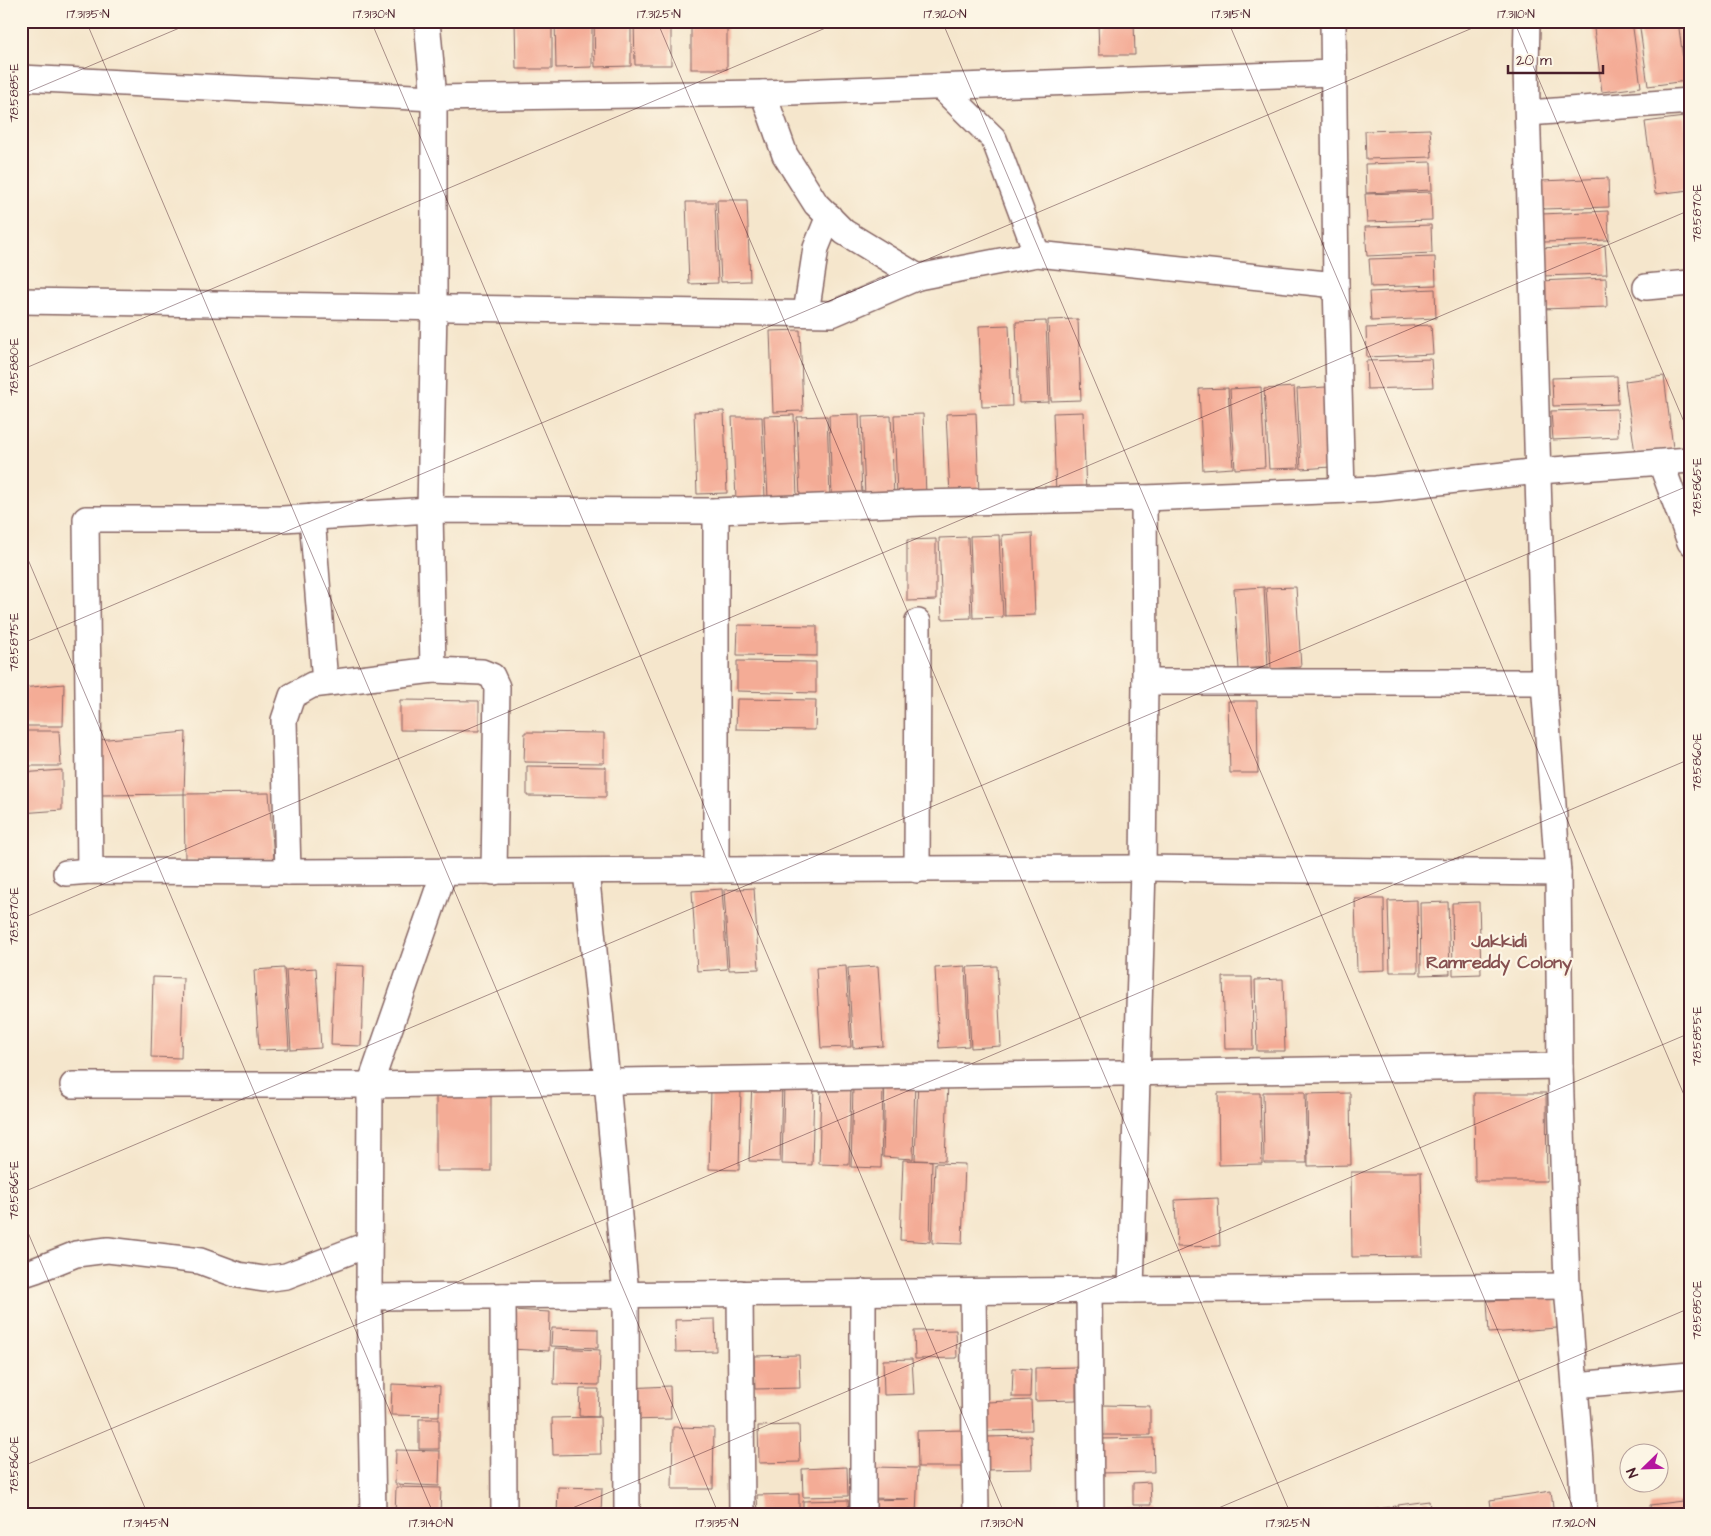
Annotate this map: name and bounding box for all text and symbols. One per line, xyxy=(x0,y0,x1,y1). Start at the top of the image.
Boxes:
text: 17.3135°N xyxy=(66,6,110,23)
text: 17.3130°N xyxy=(353,6,396,23)
text: 17.3125°N xyxy=(637,6,681,23)
text: 17.3120°N xyxy=(924,6,967,23)
text: 17.3115°N xyxy=(1212,6,1251,23)
text: 17.3110°N xyxy=(1497,6,1535,23)
scale bar xyxy=(1508,42,1604,74)
text: 20 m xyxy=(1516,50,1552,71)
text: 78.5885°E xyxy=(6,63,23,123)
text: 78.5870°E xyxy=(1689,184,1706,242)
text: 78.5880°E xyxy=(6,338,23,396)
text: 78.5865°E xyxy=(1689,458,1706,516)
text: 78.5875°E xyxy=(6,613,23,671)
text: 78.5860°E xyxy=(1689,733,1706,791)
text: 78.5870°E xyxy=(6,887,23,945)
district label: Jakkidi Ramreddy Colony xyxy=(1426,929,1572,976)
text: 78.5855°E xyxy=(1689,1006,1706,1066)
text: 78.5865°E xyxy=(6,1161,23,1219)
text: 78.5850°E xyxy=(1689,1281,1706,1339)
text: 78.5860°E xyxy=(6,1436,23,1494)
north arrow xyxy=(1618,1444,1668,1494)
text: N xyxy=(1622,1465,1644,1481)
text: 17.3145°N xyxy=(123,1515,169,1532)
text: 17.3140°N xyxy=(409,1515,454,1532)
text: 17.3135°N xyxy=(695,1515,739,1532)
text: 17.3130°N xyxy=(981,1515,1024,1532)
text: 17.3125°N xyxy=(1266,1515,1310,1532)
text: 17.3120°N xyxy=(1553,1515,1596,1532)

